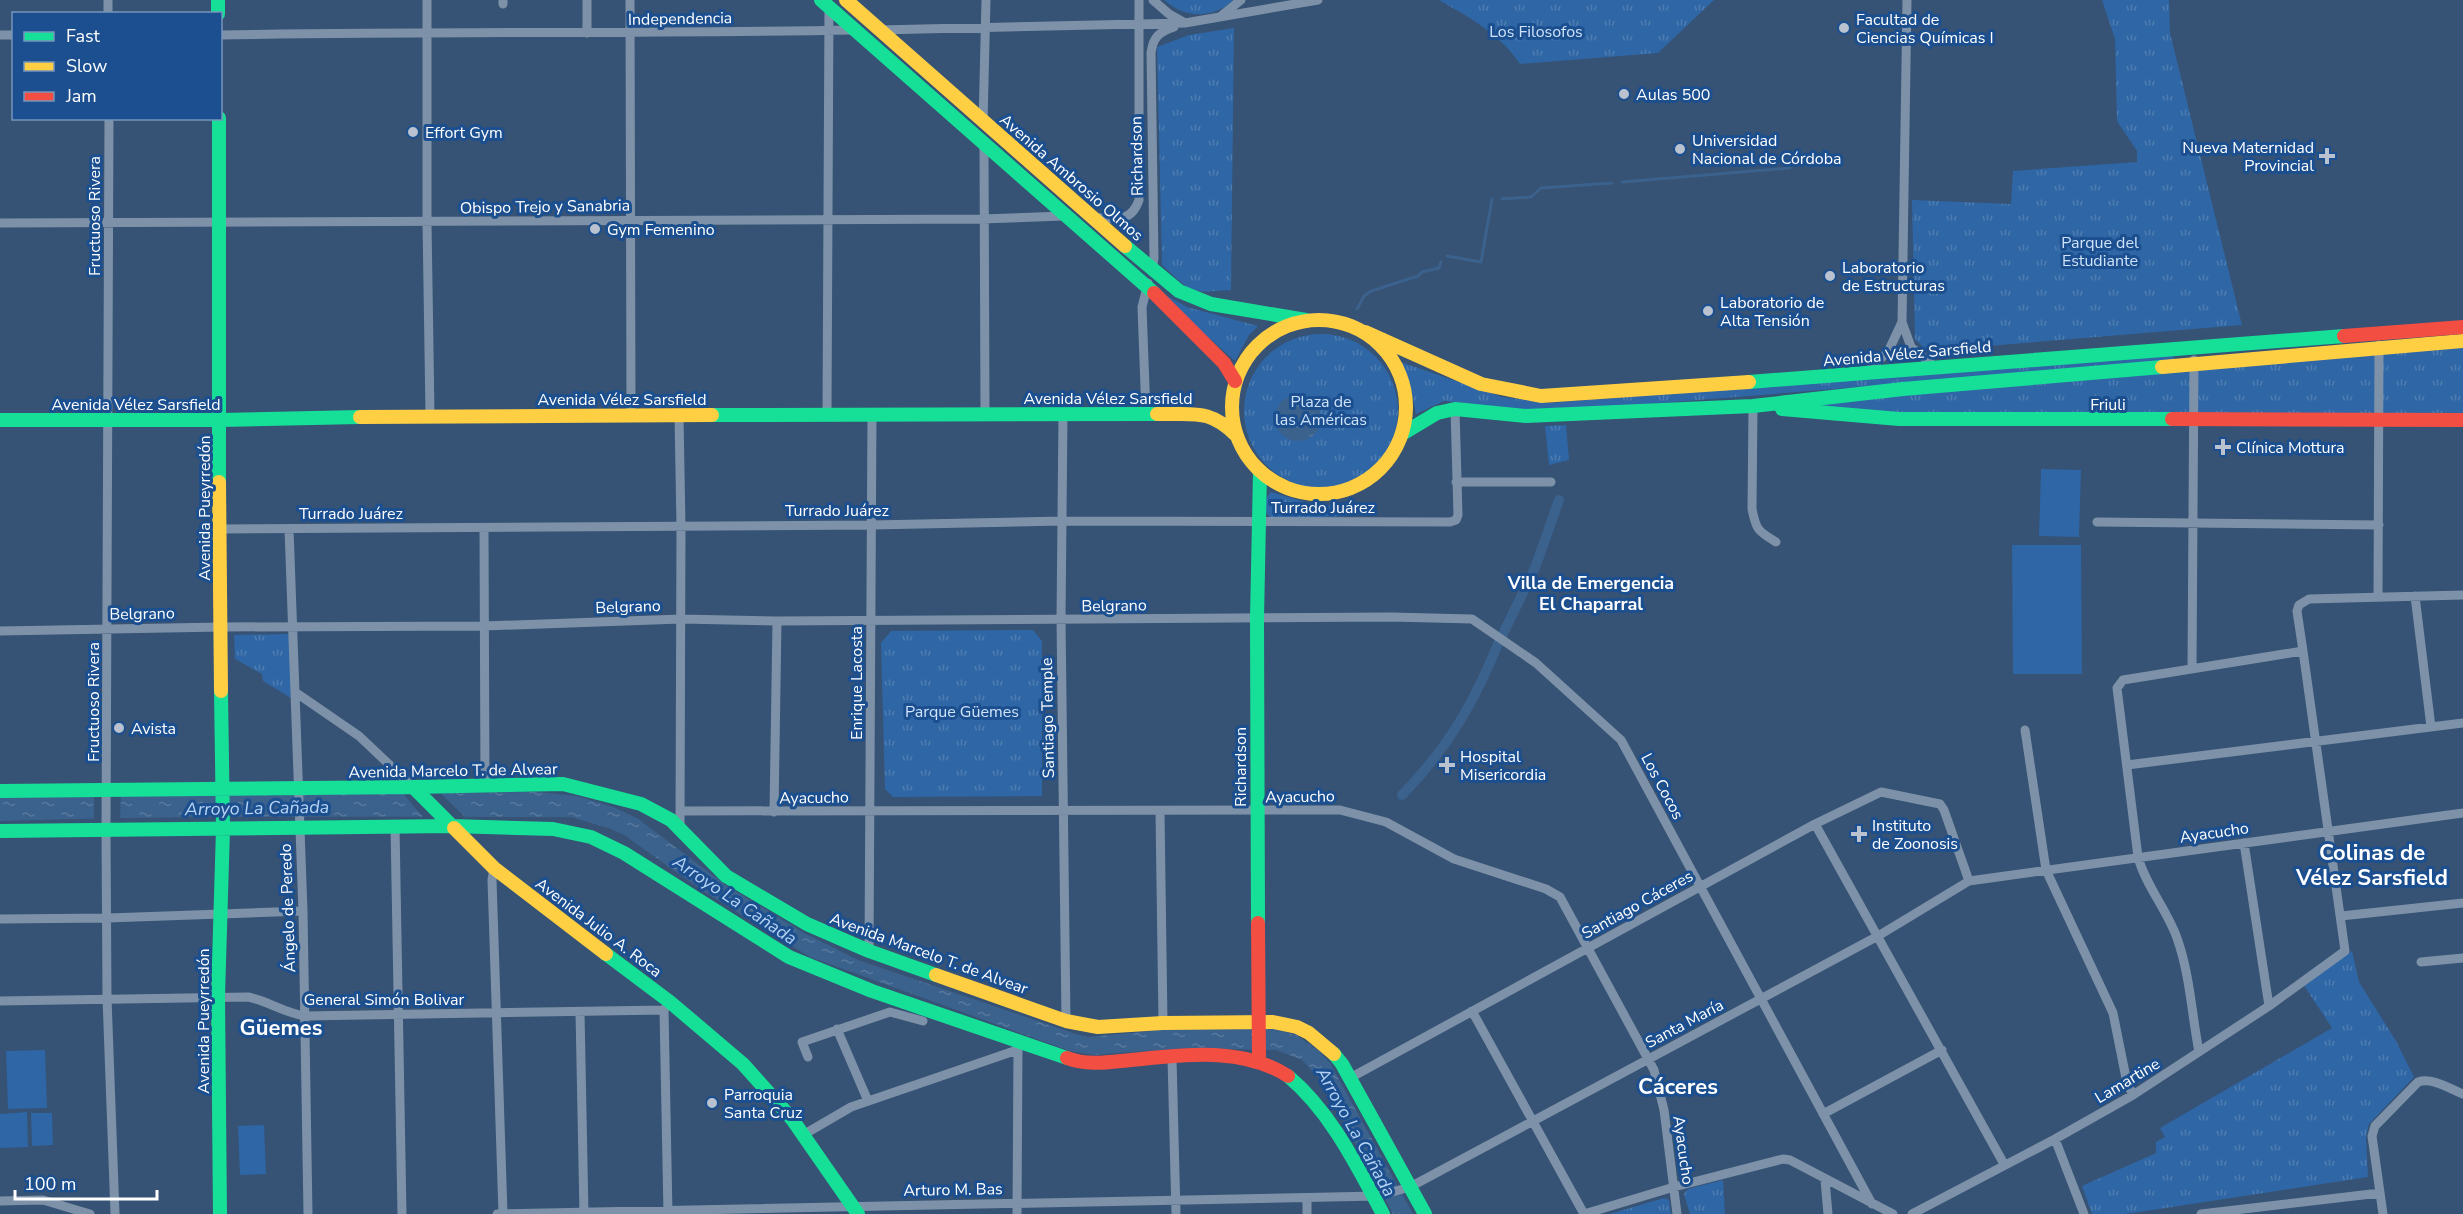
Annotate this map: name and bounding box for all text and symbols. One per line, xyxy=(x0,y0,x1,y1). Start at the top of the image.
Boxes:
street label: Independencia xyxy=(628,7,732,31)
place label: Facultad de Ciencias Químicas I xyxy=(1856,9,1994,49)
legend xyxy=(12,12,222,120)
park label: Los Filosofos xyxy=(1489,21,1583,43)
marker: Facultad de Ciencias Químicas I xyxy=(1837,21,1851,35)
text: Fast xyxy=(66,24,101,48)
text: Slow xyxy=(66,54,107,78)
text: Jam xyxy=(65,84,97,108)
place label: Aulas 500 xyxy=(1636,84,1710,106)
marker: Aulas 500 xyxy=(1617,87,1631,101)
street label: Avenida Ambrosio Olmos xyxy=(995,109,1148,246)
street label: Richardson xyxy=(1125,116,1149,196)
place label: Effort Gym xyxy=(425,122,503,144)
marker: Effort Gym xyxy=(406,125,420,139)
place label: Universidad Nacional de Córdoba xyxy=(1692,130,1841,170)
place label: Nueva Maternidad Provincial xyxy=(2182,137,2314,177)
marker: Universidad Nacional de Córdoba xyxy=(1673,142,1687,156)
marker: Nueva Maternidad Provincial xyxy=(2318,147,2336,165)
street label: Fructuoso Rivera xyxy=(84,156,106,276)
street label: Obispo Trejo y Sanabria xyxy=(460,195,630,219)
place label: Gym Femenino xyxy=(607,219,715,241)
marker: Gym Femenino xyxy=(588,222,602,236)
park label: Parque del Estudiante xyxy=(2061,232,2139,272)
place label: Laboratorio de Estructuras xyxy=(1842,257,1945,297)
marker: Laboratorio de Estructuras xyxy=(1823,269,1837,283)
place label: Laboratorio de Alta Tensión xyxy=(1720,292,1824,332)
marker: Laboratorio de Alta Tensión xyxy=(1701,304,1715,318)
street label: Avenida Vélez Sarsfield xyxy=(1822,336,1992,372)
street label: Avenida Vélez Sarsfield xyxy=(1024,388,1192,410)
street label: Avenida Vélez Sarsfield xyxy=(538,389,706,411)
park label: Plaza de las Américas xyxy=(1275,391,1367,431)
street label: Avenida Vélez Sarsfield xyxy=(52,394,220,416)
street label: Friuli xyxy=(2090,394,2126,416)
street label: Avenida Pueyrredón xyxy=(194,435,216,581)
place label: Clínica Mottura xyxy=(2236,437,2345,459)
marker: Clínica Mottura xyxy=(2214,438,2232,456)
street label: Turrado Juárez xyxy=(1271,497,1375,519)
street label: Turrado Juárez xyxy=(785,500,889,522)
street label: Turrado Juárez xyxy=(299,503,403,525)
district label: Villa de Emergencia El Chaparral xyxy=(1507,571,1674,616)
street label: Belgrano xyxy=(1081,594,1147,618)
street label: Belgrano xyxy=(595,595,661,619)
street label: Belgrano xyxy=(109,602,175,626)
street label: Enrique Lacosta xyxy=(846,626,868,740)
street label: Fructuoso Rivera xyxy=(83,642,105,762)
street label: Santiago Temple xyxy=(1036,657,1060,779)
park label: Parque Güemes xyxy=(905,701,1019,723)
place label: Avista xyxy=(131,718,176,740)
marker: Avista xyxy=(112,721,126,735)
street label: Richardson xyxy=(1230,727,1252,807)
place label: Hospital Misericordia xyxy=(1460,746,1546,786)
street label: Los Cocos xyxy=(1635,749,1689,824)
marker: Hospital Misericordia xyxy=(1438,756,1456,774)
street label: Avenida Marcelo T. de Alvear xyxy=(348,758,558,784)
street label: Ayacucho xyxy=(1265,785,1335,809)
street label: Ayacucho xyxy=(779,786,849,810)
water label: Arroyo La Cañada xyxy=(183,795,330,821)
place label: Instituto de Zoonosis xyxy=(1872,815,1958,855)
street label: Ayacucho xyxy=(2178,817,2250,849)
marker: Instituto de Zoonosis xyxy=(1850,825,1868,843)
district label: Colinas de Vélez Sarsfield xyxy=(2295,838,2448,893)
street label: Ángelo de Peredo xyxy=(275,843,301,973)
water label: Arroyo La Cañada xyxy=(668,849,802,950)
street label: Santiago Cáceres xyxy=(1578,865,1697,945)
street label: Avenida Julio A. Roca xyxy=(531,873,666,983)
street label: Avenida Marcelo T. de Alvear xyxy=(827,908,1031,1000)
street label: Avenida Pueyrredón xyxy=(193,948,215,1094)
street label: General Simón Bolivar xyxy=(304,989,465,1011)
street label: Santa María xyxy=(1641,994,1727,1054)
district label: Güemes xyxy=(240,1013,322,1043)
street label: Lamartine xyxy=(2091,1053,2164,1109)
water label: Arroyo La Cañada xyxy=(1310,1062,1402,1201)
district label: Cáceres xyxy=(1638,1072,1718,1102)
place label: Parroquia Santa Cruz xyxy=(724,1084,802,1124)
marker: Parroquia Santa Cruz xyxy=(705,1096,719,1110)
street label: Ayacucho xyxy=(1667,1114,1699,1186)
scale bar xyxy=(15,1163,158,1201)
text: 100 m xyxy=(24,1172,76,1196)
street label: Arturo M. Bas xyxy=(903,1178,1003,1202)

